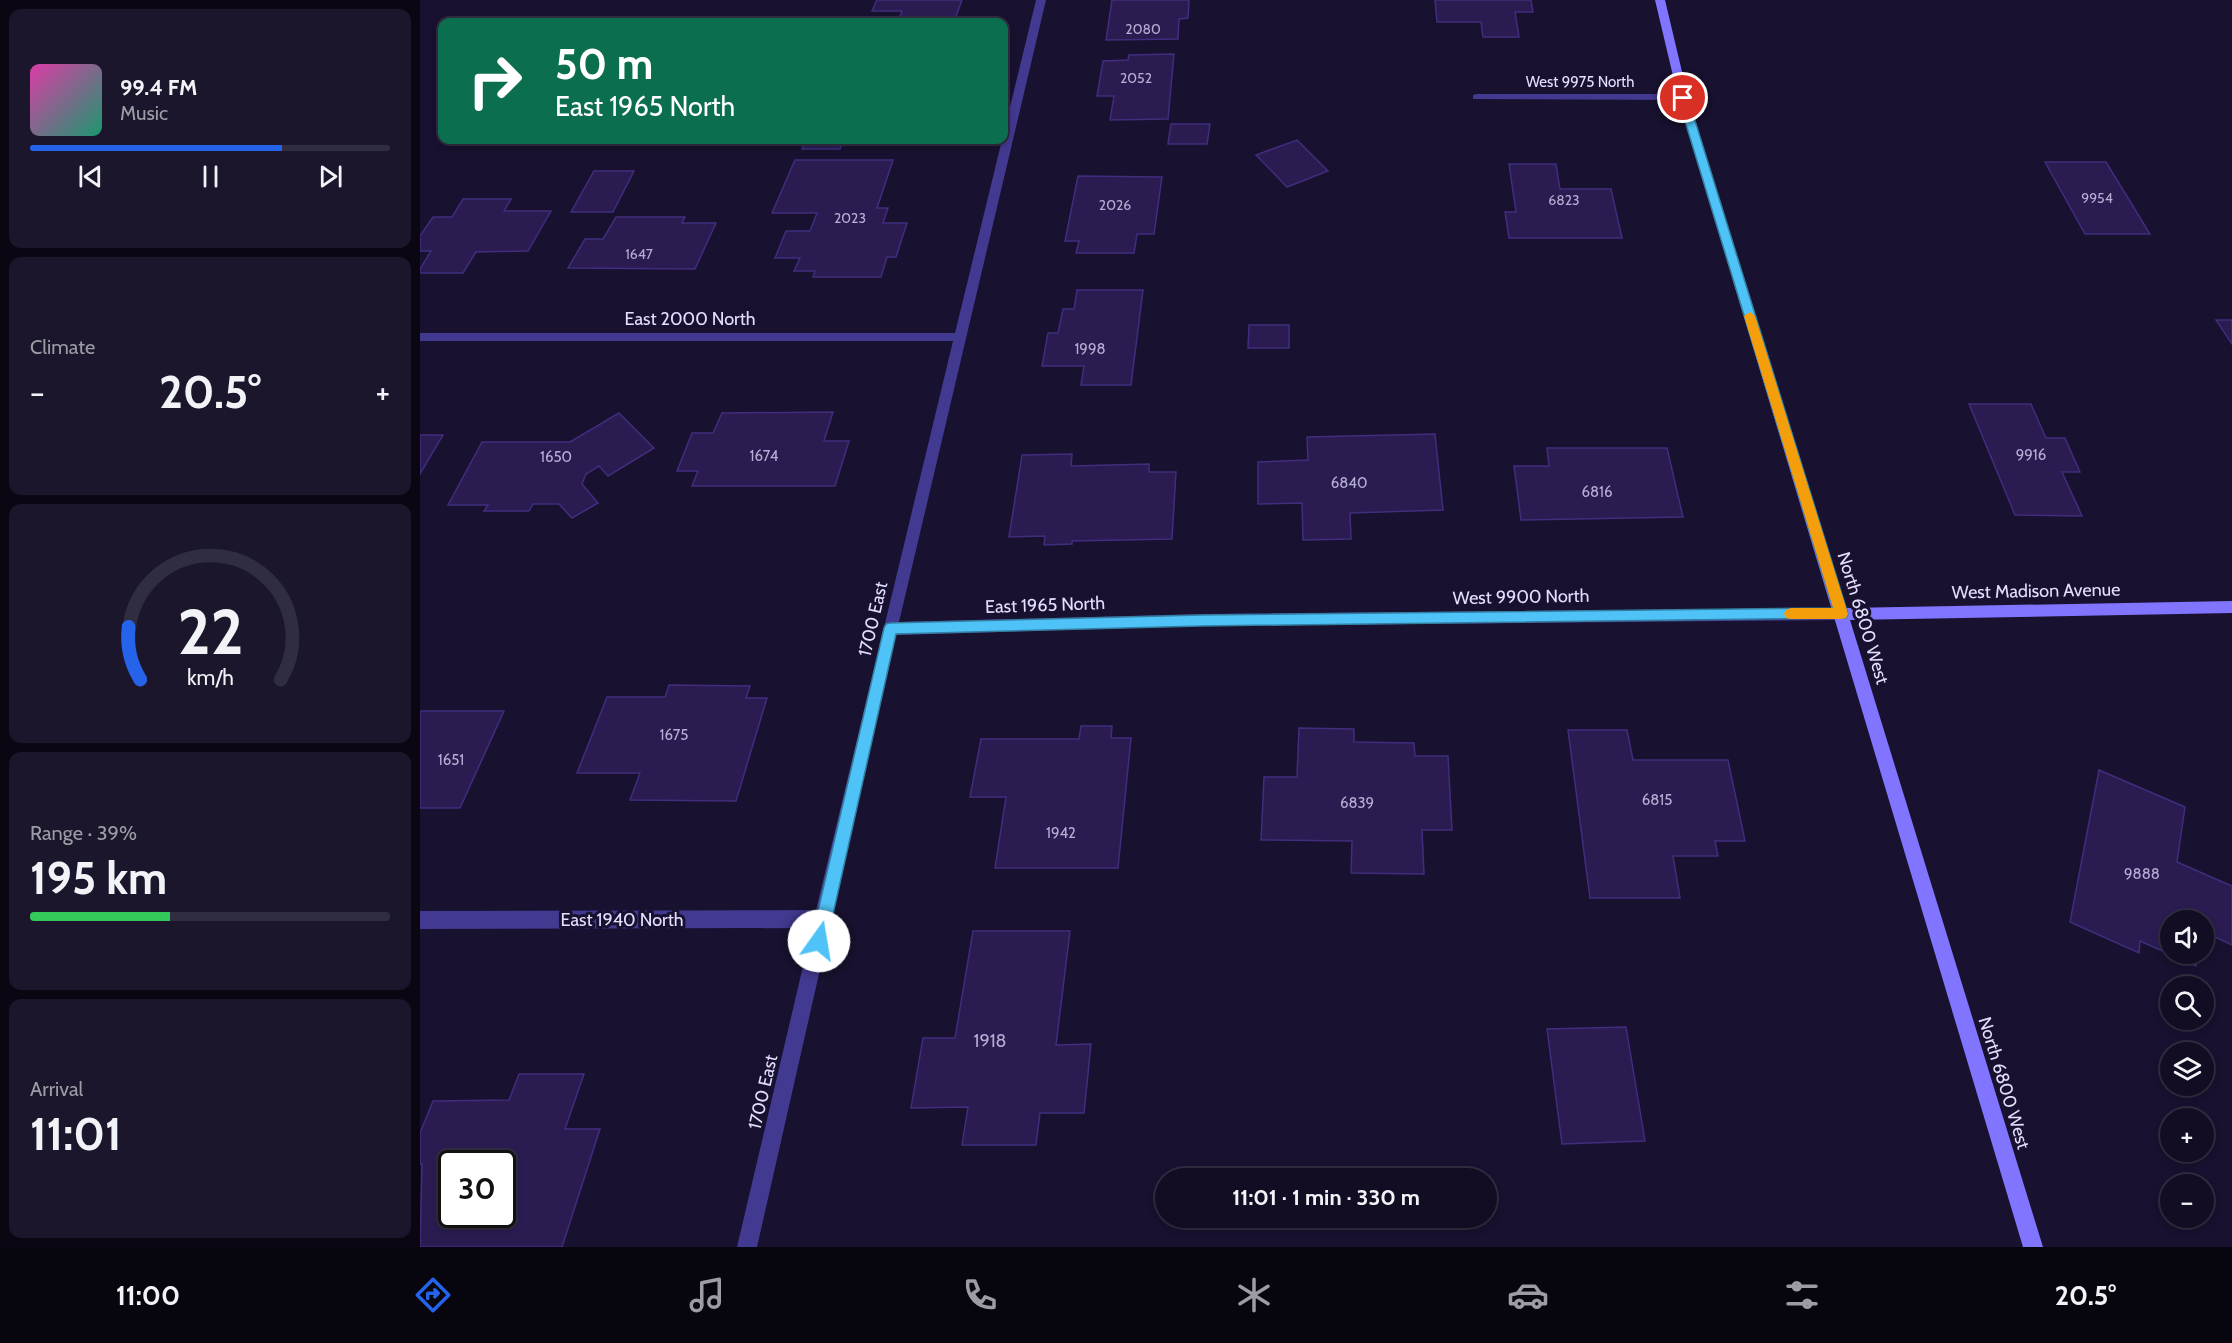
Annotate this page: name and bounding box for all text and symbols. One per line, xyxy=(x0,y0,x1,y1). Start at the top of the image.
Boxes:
house number: 2080 xyxy=(1125,20,1161,38)
text: 50 m xyxy=(555,38,653,90)
icon: right xyxy=(456,42,534,120)
house number: 2052 xyxy=(1120,69,1152,87)
pin xyxy=(1657,72,1708,123)
street label: West 9975 North xyxy=(1526,73,1634,91)
text: 99.4 FM xyxy=(120,74,197,101)
icon: arrive xyxy=(1666,81,1699,114)
text: East 1965 North xyxy=(555,90,735,123)
text: Music xyxy=(120,101,168,125)
icon: previous xyxy=(74,160,107,193)
icon: pause xyxy=(194,160,227,193)
icon: next xyxy=(314,160,347,193)
house number: 9954 xyxy=(2081,189,2113,207)
house number: 6823 xyxy=(1548,191,1580,209)
house number: 2026 xyxy=(1099,196,1131,214)
house number: 2023 xyxy=(834,209,866,227)
house number: 1647 xyxy=(625,245,653,263)
street label: East 2000 North xyxy=(624,308,756,330)
text: Climate xyxy=(30,335,95,359)
house number: 1998 xyxy=(1074,340,1106,358)
text: 20.5° xyxy=(159,365,261,419)
text: − xyxy=(30,372,45,412)
text: + xyxy=(375,372,390,412)
house number: 9916 xyxy=(2016,446,2046,464)
house number: 1674 xyxy=(750,447,779,465)
house number: 1650 xyxy=(540,448,572,466)
house number: 6840 xyxy=(1331,474,1367,492)
house number: 6816 xyxy=(1581,483,1613,501)
street label: North 6800 West xyxy=(1832,549,1894,687)
street label: 1700 East xyxy=(854,579,892,659)
street label: West Madison Avenue xyxy=(1952,579,2120,603)
street label: West 9900 North xyxy=(1453,585,1589,609)
street label: East 1965 North xyxy=(985,592,1105,618)
text: 22 xyxy=(177,595,243,671)
text: km/h xyxy=(187,665,233,691)
house number: 1675 xyxy=(660,726,688,744)
house number: 1651 xyxy=(438,751,464,769)
house number: 6815 xyxy=(1642,791,1672,809)
house number: 6839 xyxy=(1340,794,1374,812)
text: Range · 39% xyxy=(30,821,137,845)
house number: 1942 xyxy=(1046,824,1076,842)
text: 195 km xyxy=(30,851,167,905)
house number: 9888 xyxy=(2124,865,2160,883)
street label: East 1940 North xyxy=(560,909,684,931)
position arrow xyxy=(787,909,851,973)
map controls xyxy=(2160,910,2214,1228)
button: sound xyxy=(2160,910,2214,964)
button: search xyxy=(2160,976,2214,1030)
street label: North 6800 West xyxy=(1973,1014,2035,1152)
house number: 1918 xyxy=(974,1030,1006,1052)
button: layers xyxy=(2160,1042,2214,1096)
street label: 1700 East xyxy=(744,1052,782,1132)
text: Arrival xyxy=(30,1077,83,1101)
text: 11:01 xyxy=(30,1107,122,1161)
button: + xyxy=(2160,1108,2214,1162)
speed limit sign: 30 xyxy=(438,1150,516,1228)
button: − xyxy=(2160,1174,2214,1228)
text: 11:01 · 1 min · 330 m xyxy=(1232,1184,1420,1211)
icon: directions xyxy=(412,1274,454,1316)
icon: music xyxy=(686,1274,728,1316)
icon: phone xyxy=(959,1274,1001,1316)
icon: climate xyxy=(1233,1274,1275,1316)
icon: car xyxy=(1507,1274,1549,1316)
icon: filters xyxy=(1781,1274,1823,1316)
text: 11:00 xyxy=(116,1279,180,1312)
text: 20.5° xyxy=(2055,1279,2116,1312)

